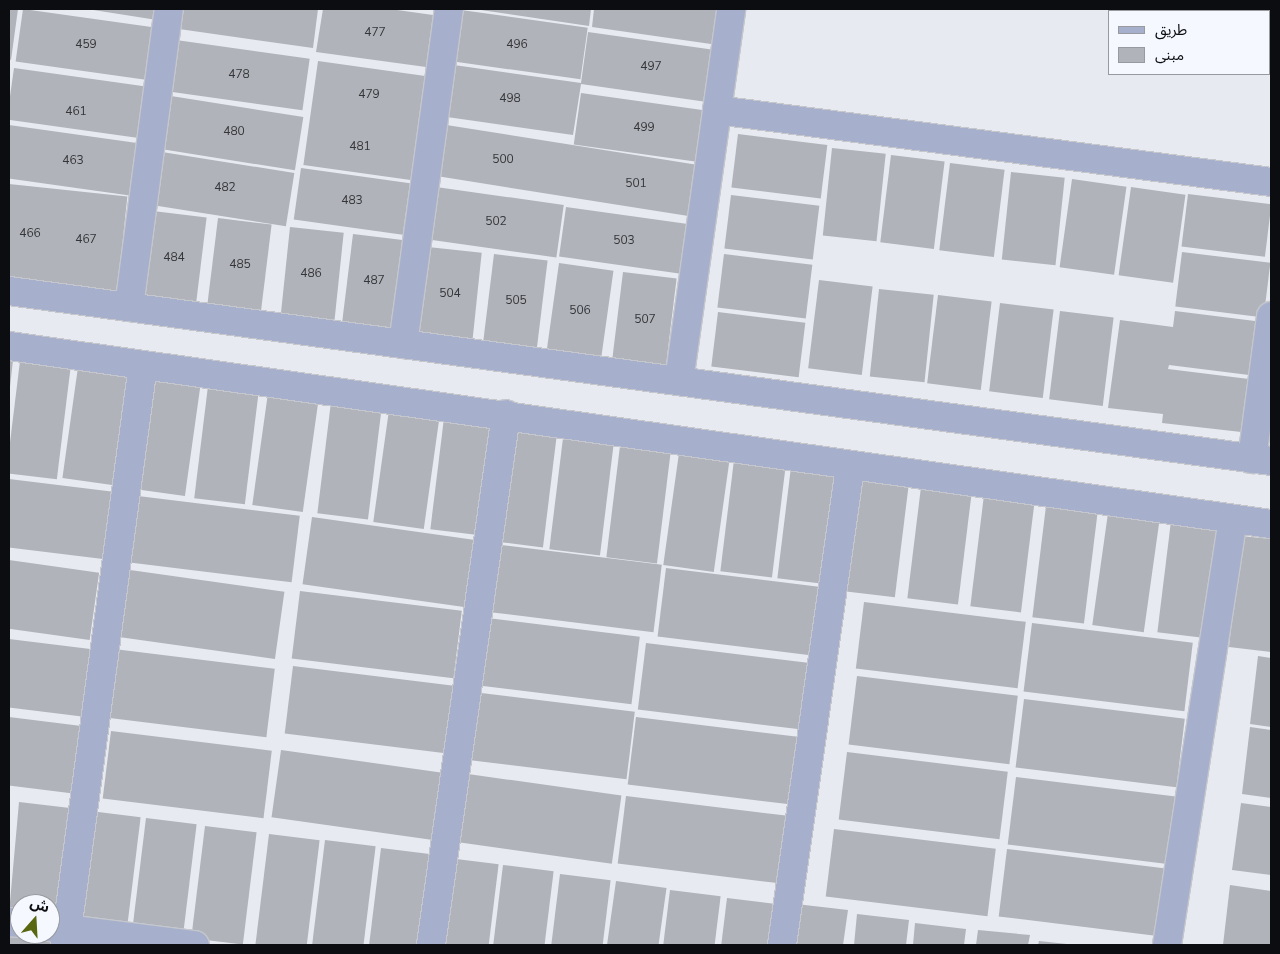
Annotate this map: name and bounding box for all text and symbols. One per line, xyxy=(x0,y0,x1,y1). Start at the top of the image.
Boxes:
legend xyxy=(1108,10,1270,75)
text: طريق xyxy=(1155,20,1187,40)
house number: 477 xyxy=(364,26,386,40)
house number: 459 xyxy=(75,38,97,52)
house number: 496 xyxy=(506,38,528,52)
text: مبنى xyxy=(1155,45,1184,65)
house number: 497 xyxy=(640,60,662,74)
house number: 478 xyxy=(228,68,250,82)
house number: 479 xyxy=(358,88,380,102)
house number: 498 xyxy=(499,92,521,106)
house number: 461 xyxy=(65,105,87,119)
house number: 499 xyxy=(633,121,655,135)
house number: 480 xyxy=(223,125,245,139)
house number: 481 xyxy=(349,140,371,154)
house number: 500 xyxy=(492,153,514,167)
house number: 463 xyxy=(62,154,84,168)
house number: 501 xyxy=(625,177,647,191)
house number: 482 xyxy=(214,181,236,195)
house number: 483 xyxy=(341,194,363,208)
house number: 502 xyxy=(485,215,507,229)
house number: 466 xyxy=(19,227,41,241)
house number: 467 xyxy=(75,233,97,247)
house number: 503 xyxy=(613,234,635,248)
house number: 484 xyxy=(163,251,185,265)
house number: 485 xyxy=(229,258,251,272)
house number: 486 xyxy=(300,267,322,281)
house number: 487 xyxy=(363,274,385,288)
house number: 504 xyxy=(439,287,461,301)
house number: 505 xyxy=(505,294,527,308)
house number: 506 xyxy=(569,304,591,318)
house number: 507 xyxy=(634,313,656,327)
text: ش xyxy=(28,893,52,917)
north arrow xyxy=(10,894,60,944)

